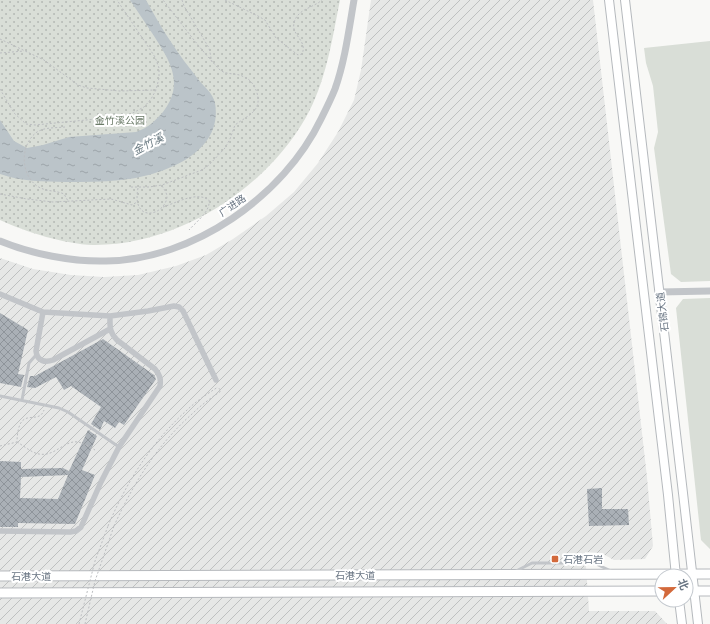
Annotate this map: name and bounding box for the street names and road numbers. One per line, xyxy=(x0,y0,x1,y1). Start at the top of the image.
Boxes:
street label: 广进路 xyxy=(216,191,248,219)
street label: 石锦大道 xyxy=(654,291,670,333)
street label: 石港大道 xyxy=(335,569,375,581)
street label: 石港大道 xyxy=(11,570,51,582)

